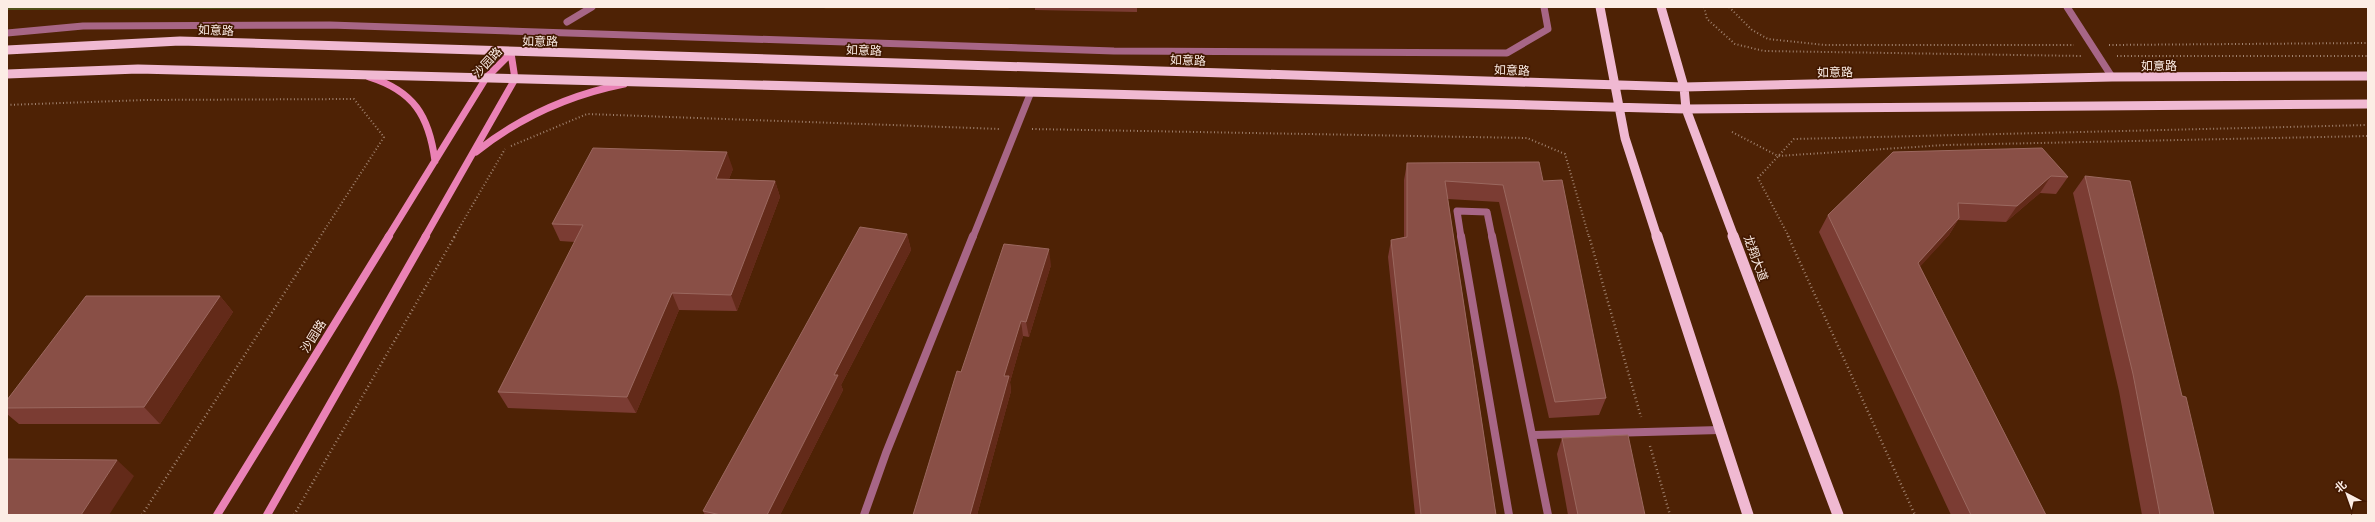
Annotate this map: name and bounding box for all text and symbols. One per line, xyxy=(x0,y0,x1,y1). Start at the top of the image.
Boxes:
street label: 如意路 xyxy=(198,22,234,38)
street label: 如意路 xyxy=(522,33,558,49)
street label: 如意路 xyxy=(846,42,882,58)
street label: 沙园路 xyxy=(469,44,505,80)
street label: 如意路 xyxy=(1170,52,1206,68)
street label: 如意路 xyxy=(2141,58,2177,73)
street label: 如意路 xyxy=(1494,62,1530,78)
street label: 如意路 xyxy=(1817,64,1853,80)
street label: 龙翔大道 xyxy=(1741,233,1771,283)
street label: 沙园路 xyxy=(297,317,329,355)
north arrow xyxy=(2327,474,2367,514)
text: 北 xyxy=(2332,478,2349,495)

